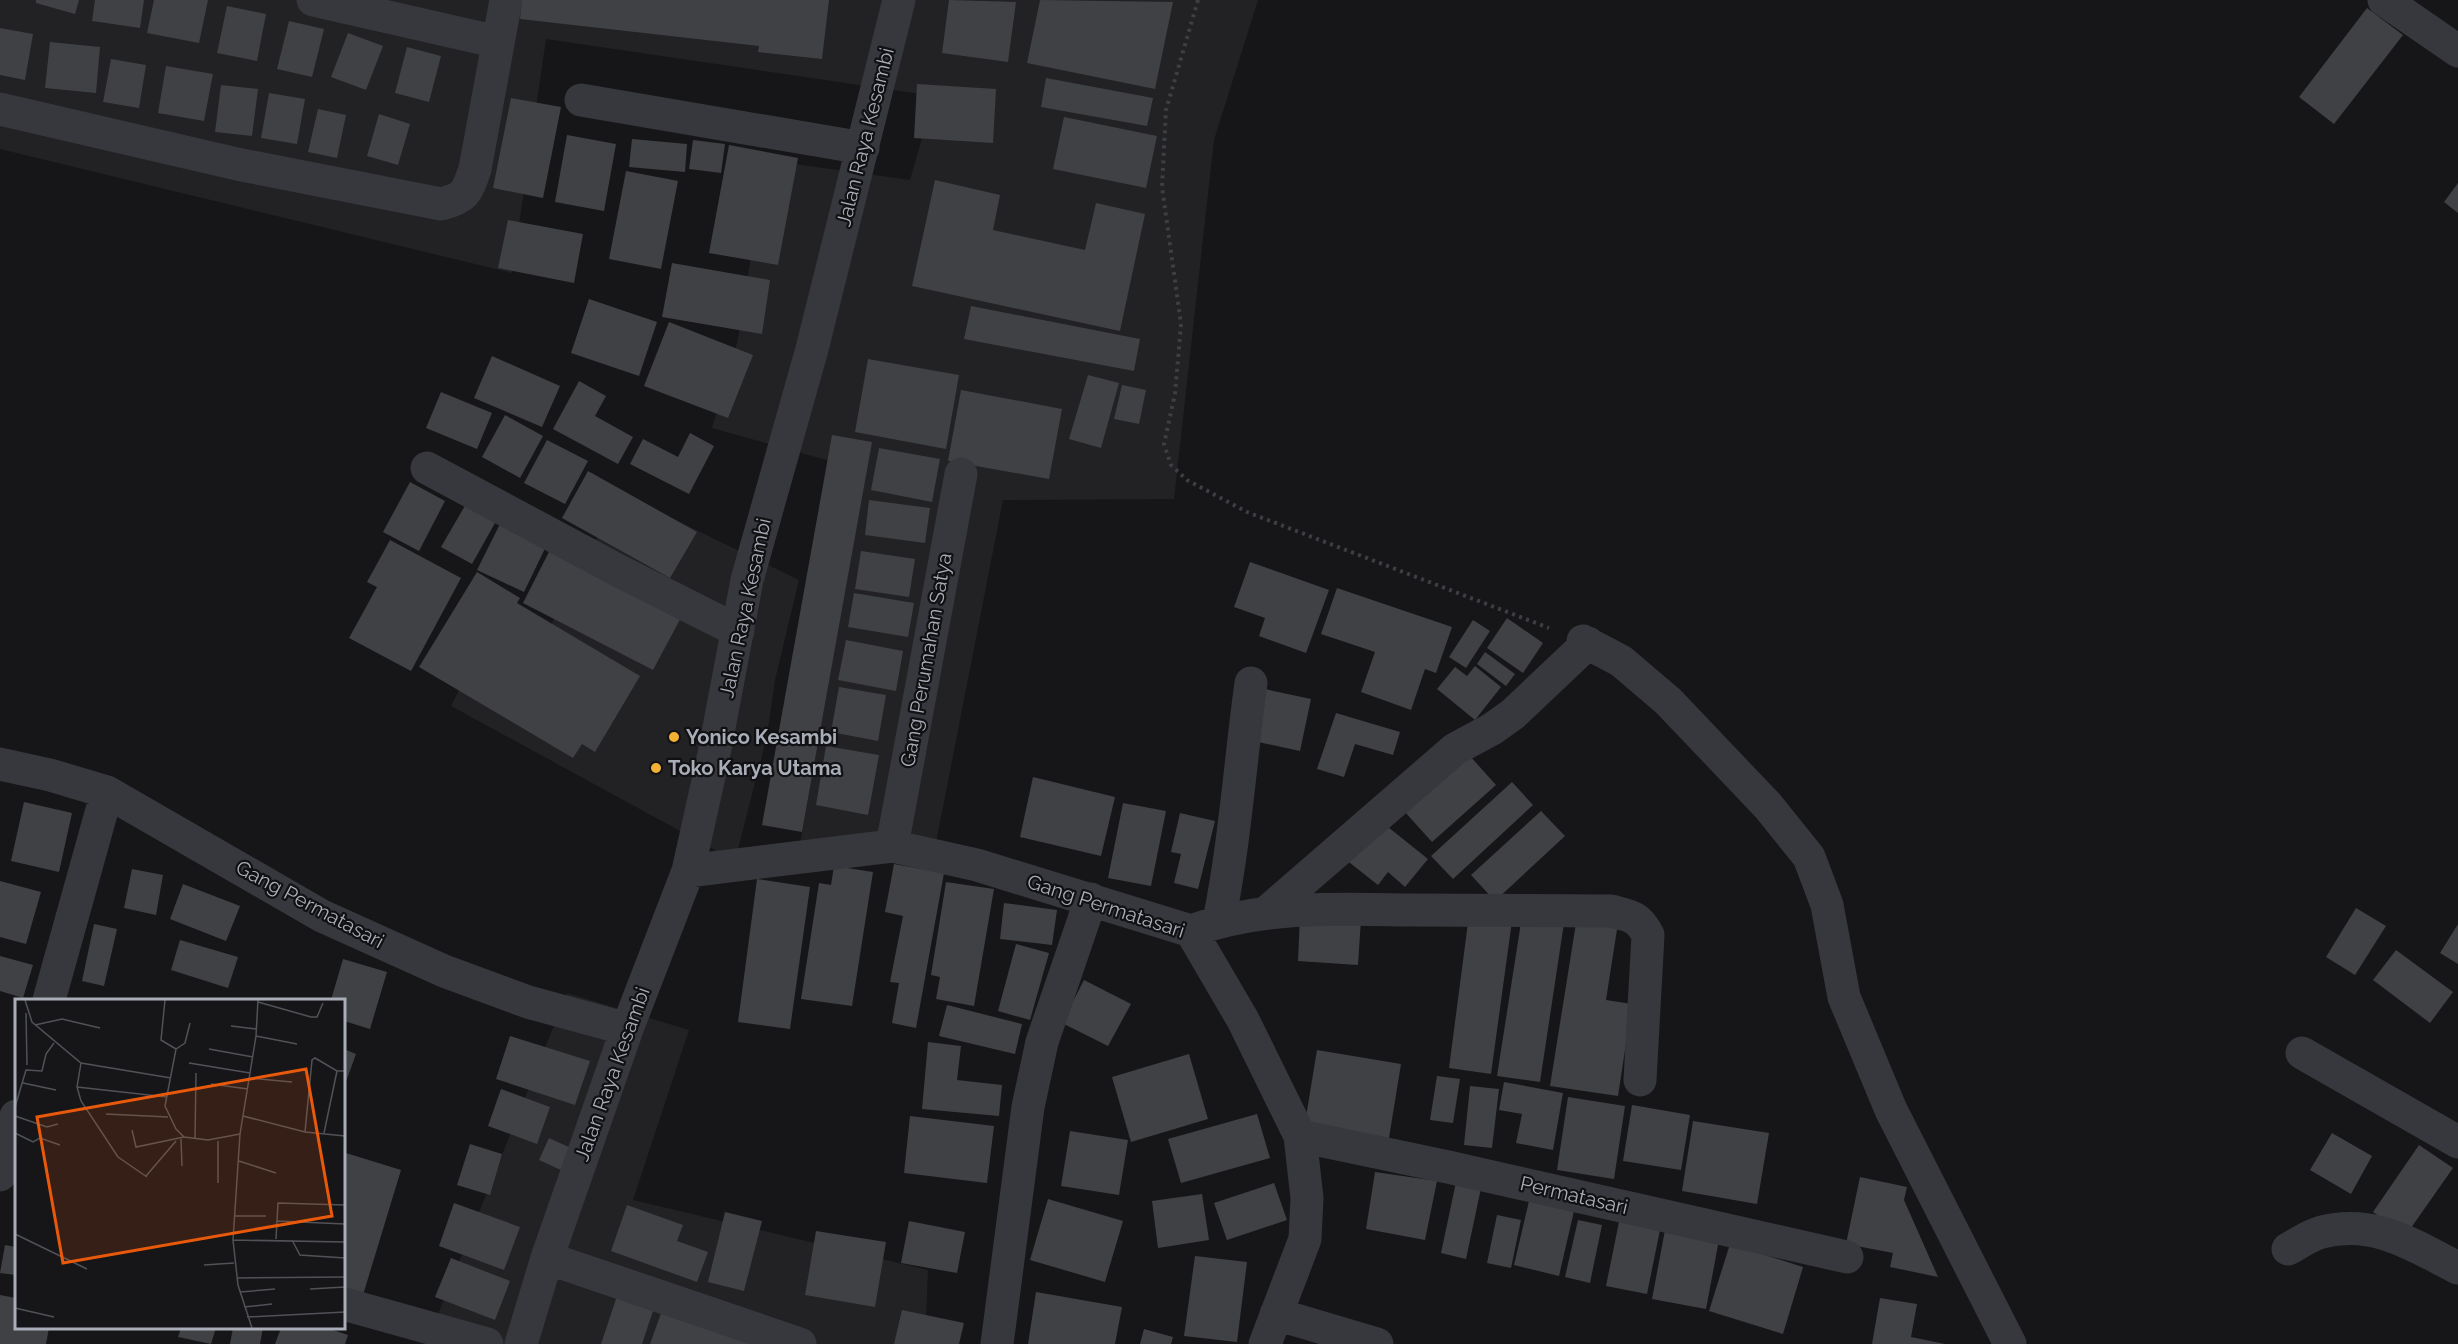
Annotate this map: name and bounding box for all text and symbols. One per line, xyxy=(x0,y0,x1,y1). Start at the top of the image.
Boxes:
street label: Jalan Raya Kesambi xyxy=(831,45,899,229)
street label: Jalan Raya Kesambi xyxy=(714,516,776,700)
street label: Gang Perumahan Satya xyxy=(895,551,957,769)
place label: Yonico Kesambi xyxy=(686,725,837,749)
marker: Yonico Kesambi xyxy=(667,730,681,744)
place label: Toko Karya Utama xyxy=(668,756,842,780)
marker: Toko Karya Utama xyxy=(649,761,663,775)
street label: Gang Permatasari xyxy=(232,855,388,953)
street label: Gang Permatasari xyxy=(1024,869,1188,943)
street label: Jalan Raya Kesambi xyxy=(569,984,655,1164)
inset map xyxy=(15,999,345,1329)
street label: Permatasari xyxy=(1518,1171,1630,1219)

